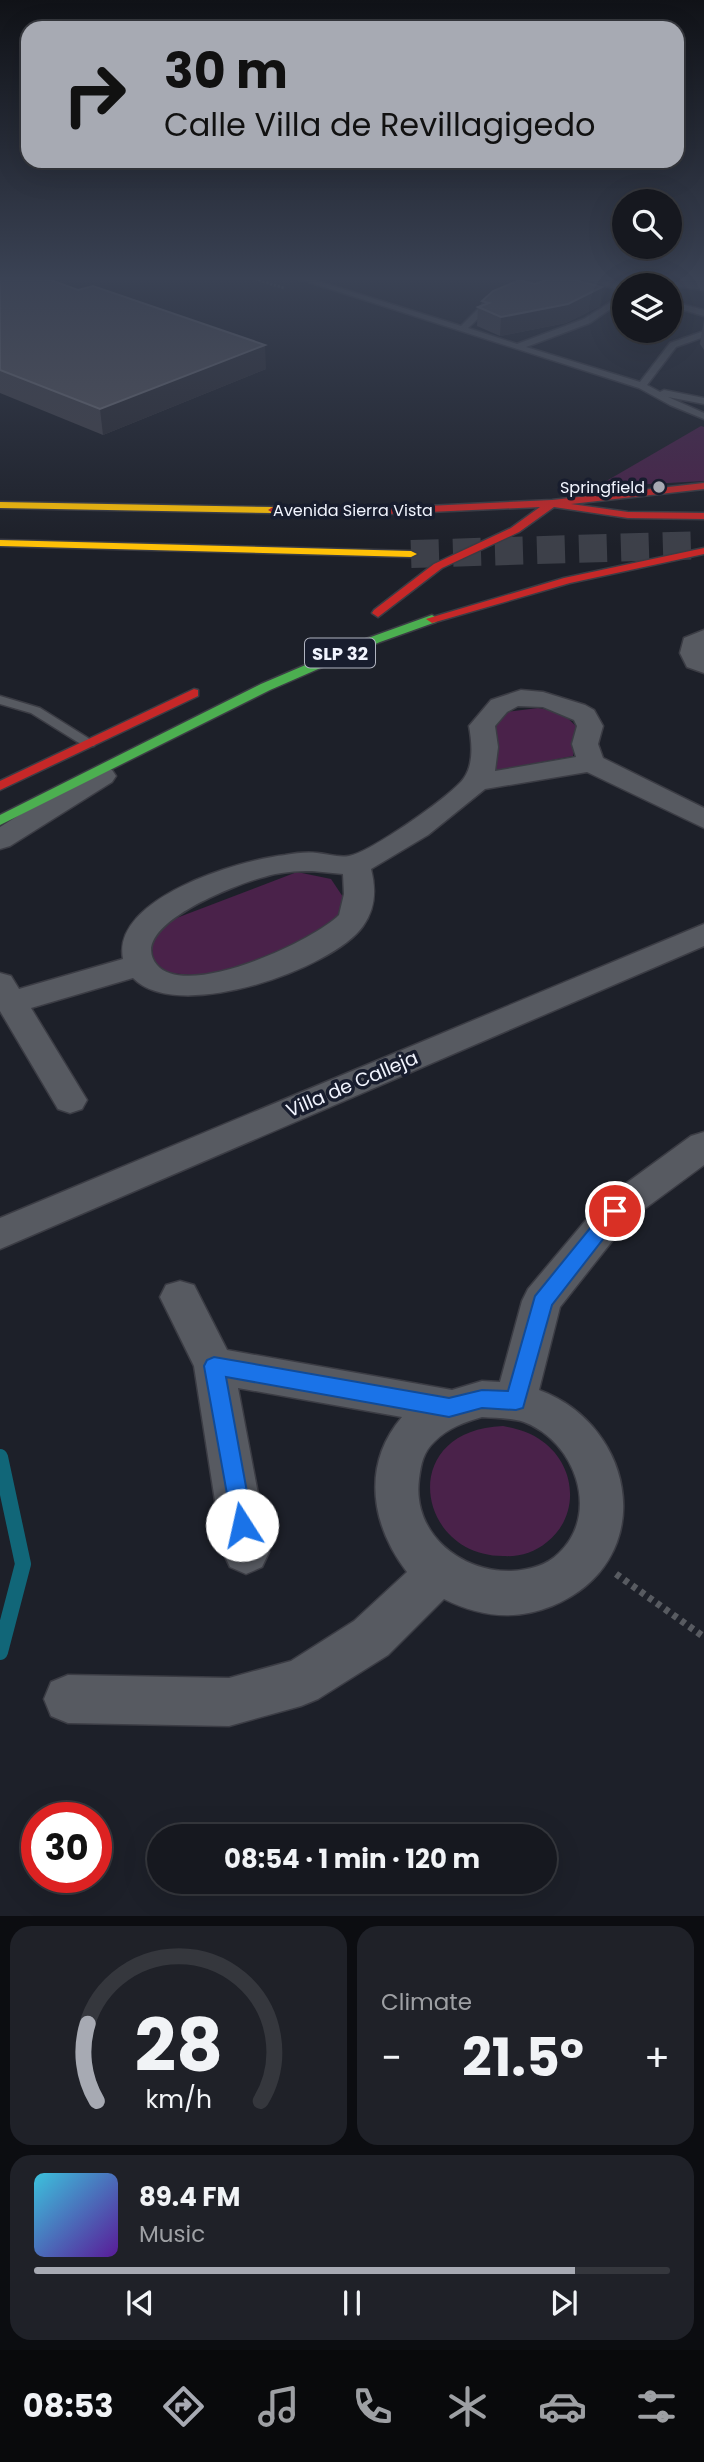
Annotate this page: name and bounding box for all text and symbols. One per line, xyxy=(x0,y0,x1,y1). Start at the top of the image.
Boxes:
text: 30 m xyxy=(164,37,288,105)
icon: right xyxy=(49,49,140,140)
text: Calle Villa de Revillagigedo xyxy=(164,102,596,147)
map controls xyxy=(612,189,682,343)
button: search xyxy=(612,189,682,259)
button: layers xyxy=(612,273,682,343)
place label: Springfield xyxy=(560,476,645,499)
marker: Springfield xyxy=(651,479,667,495)
street label: Avenida Sierra Vista xyxy=(273,499,433,522)
road number: SLP 32 xyxy=(305,638,375,668)
street label: Villa de Calleja xyxy=(282,1044,422,1124)
pin xyxy=(585,1181,645,1241)
icon: arrive xyxy=(596,1192,634,1230)
position arrow xyxy=(205,1488,279,1562)
speed limit sign: 30 xyxy=(21,1802,112,1893)
text: 08:54 · 1 min · 120 m xyxy=(224,1841,480,1877)
text: Climate xyxy=(381,1986,472,2018)
text: 28 xyxy=(134,1996,223,2097)
text: 21.5° xyxy=(462,2021,584,2094)
text: − xyxy=(381,2031,402,2084)
text: + xyxy=(644,2031,670,2084)
text: km/h xyxy=(145,2082,212,2117)
text: 89.4 FM xyxy=(139,2179,240,2215)
text: Music xyxy=(139,2218,205,2250)
icon: previous xyxy=(121,2284,159,2322)
icon: pause xyxy=(333,2284,371,2322)
icon: next xyxy=(545,2284,583,2322)
icon: directions xyxy=(159,2382,208,2431)
icon: music xyxy=(254,2382,303,2431)
icon: phone xyxy=(348,2382,397,2431)
icon: climate xyxy=(443,2382,492,2431)
icon: car xyxy=(538,2382,587,2431)
icon: filters xyxy=(632,2382,681,2431)
text: 08:53 xyxy=(23,2383,114,2428)

